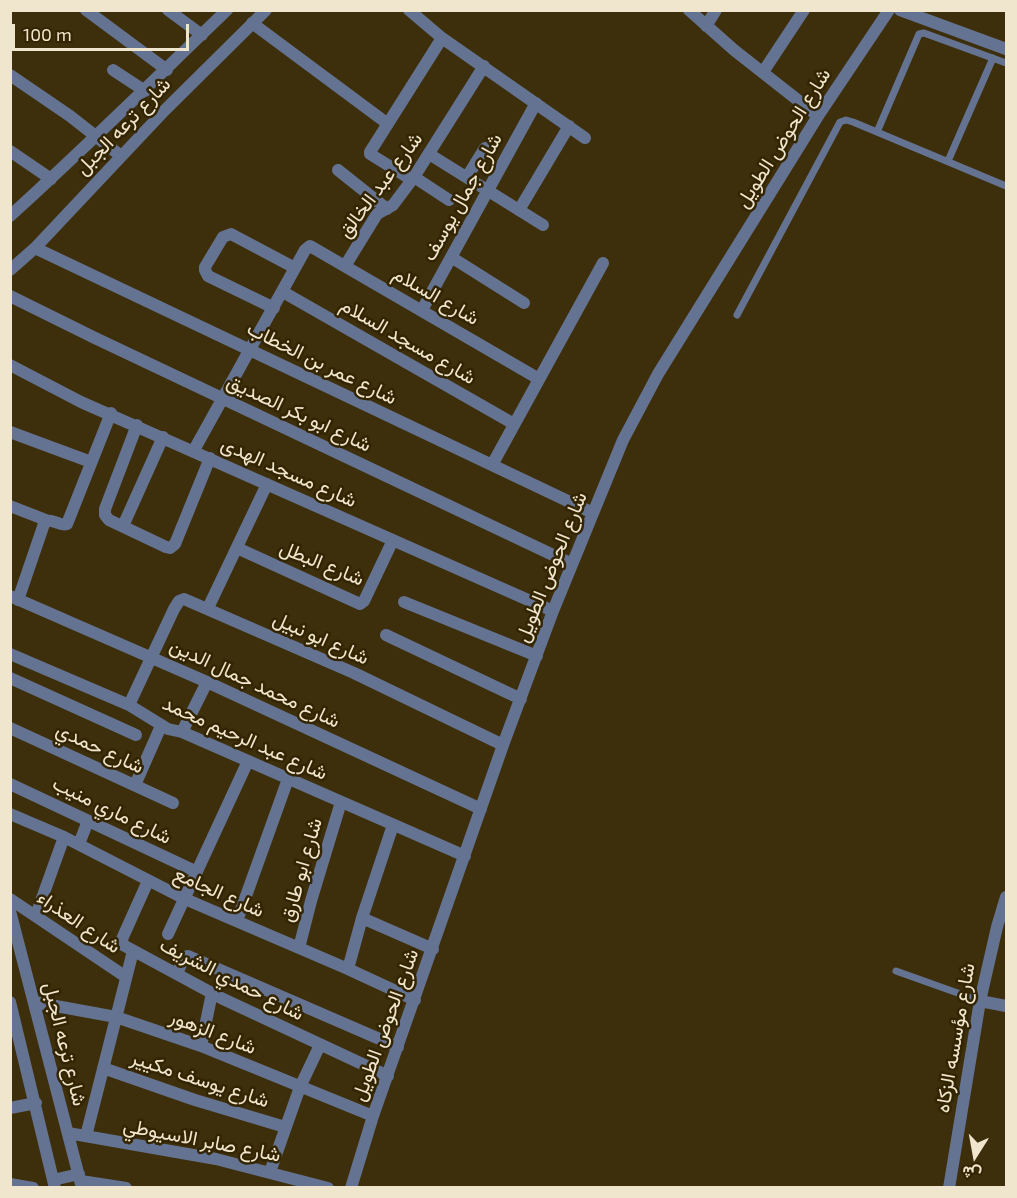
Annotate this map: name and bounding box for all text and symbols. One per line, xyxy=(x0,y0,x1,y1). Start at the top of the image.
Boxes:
scale bar xyxy=(15,12,192,50)
text: 100 m xyxy=(23,23,72,45)
street label: شارع الحوض الطويل xyxy=(730,64,836,212)
street label: شارع ترعه الجبل xyxy=(70,72,176,180)
street label: شارع عبد الخالق xyxy=(333,127,427,243)
street label: شارع جمال يوسف xyxy=(417,129,507,265)
street label: شارع السلام xyxy=(388,262,484,330)
street label: شارع مسجد السلام xyxy=(336,293,480,389)
street label: شارع عمر بن الخطاب xyxy=(243,316,401,410)
street label: شارع ابو بكر الصديق xyxy=(223,369,375,457)
street label: شارع مسجد الهدى xyxy=(217,431,361,513)
street label: شارع الحوض الطويل xyxy=(510,488,592,646)
street label: شارع البطل xyxy=(276,535,368,591)
street label: شارع ابو نبيل xyxy=(269,606,373,670)
street label: شارع محمد جمال الدين xyxy=(166,633,344,733)
street label: شارع عبد الرحيم محمد xyxy=(159,691,331,785)
street label: شارع حمدي xyxy=(52,717,148,779)
street label: شارع ماري منيب xyxy=(49,771,175,849)
street label: شارع ابو طارق xyxy=(275,815,327,925)
street label: شارع الجامع xyxy=(170,861,268,923)
street label: شارع العذراء xyxy=(33,885,125,959)
street label: شارع حمدي الشريف xyxy=(156,932,308,1026)
street label: شارع الحوض الطويل xyxy=(346,946,424,1104)
street label: شارع مؤسسه الزكاه xyxy=(930,961,980,1115)
street label: شارع ترعه الجبل xyxy=(38,980,92,1108)
street label: شارع الزهور xyxy=(166,1005,260,1059)
street label: شارع يوسف مكيير xyxy=(128,1045,272,1113)
street label: شارع صابر الاسيوطي xyxy=(121,1113,283,1167)
north arrow xyxy=(945,1126,1005,1186)
text: ش xyxy=(960,1163,983,1185)

